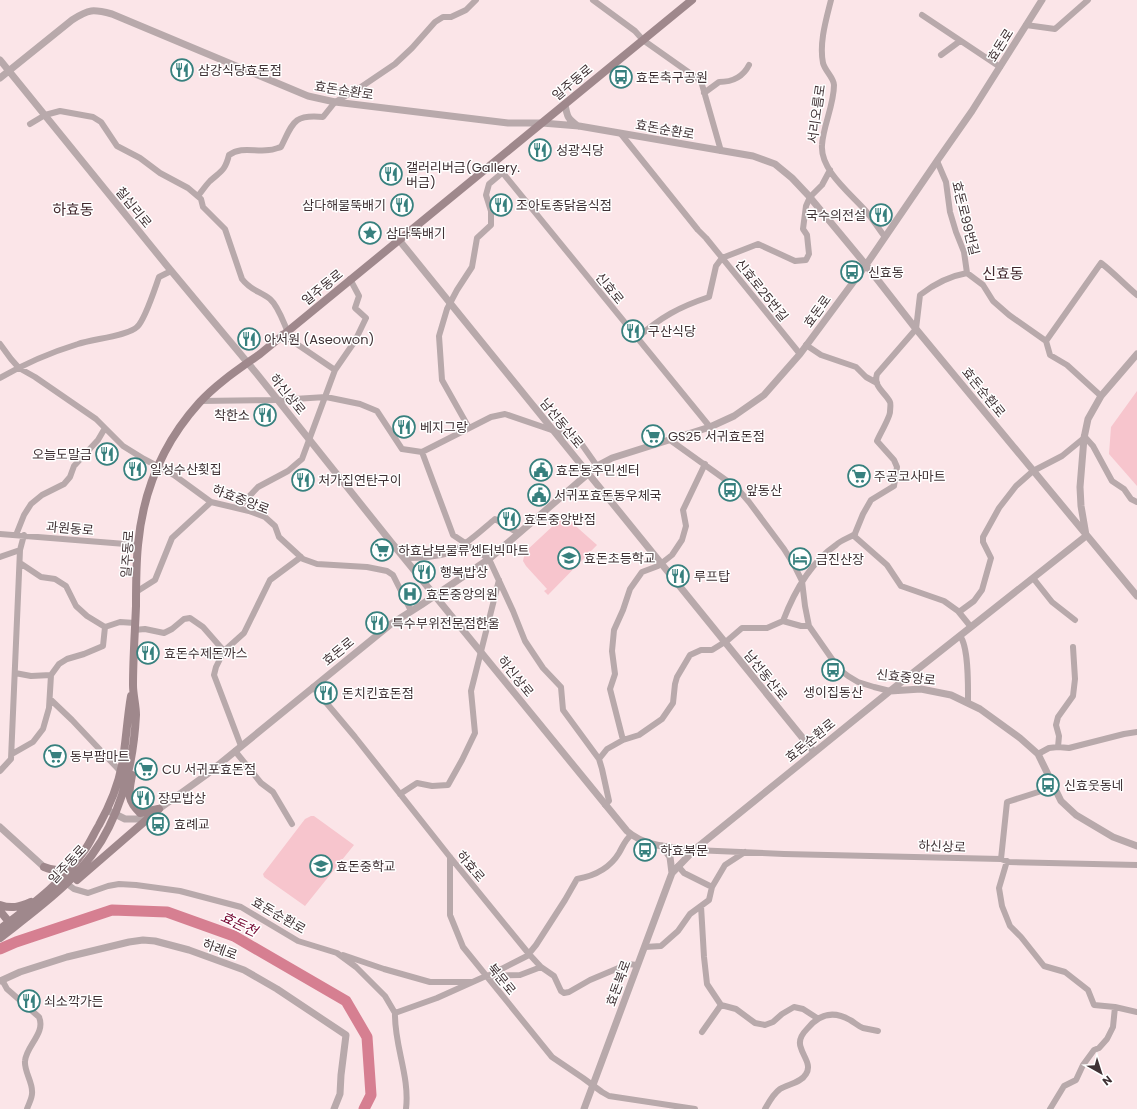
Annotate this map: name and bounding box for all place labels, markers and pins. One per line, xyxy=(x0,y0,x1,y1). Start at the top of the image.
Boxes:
restaurant icon: 삼강식당효돈점 xyxy=(169,57,195,83)
place label: 삼강식당효돈점 xyxy=(198,61,282,80)
bus stop icon: 효돈축구공원 xyxy=(608,64,634,90)
place label: 효돈축구공원 xyxy=(636,68,708,87)
restaurant icon: 성광식당 xyxy=(527,137,553,163)
place label: 성광식당 xyxy=(556,141,604,160)
place label: 갤러리버금(Gallery. 버금) xyxy=(406,158,520,192)
restaurant icon: 갤러리버금(Gallery. 버금) xyxy=(378,161,404,187)
restaurant icon: 삼다해물뚝배기 xyxy=(389,192,415,218)
restaurant icon: 조아토종닭음식점 xyxy=(488,192,514,218)
place label: 삼다해물뚝배기 xyxy=(302,196,386,215)
place label: 조아토종닭음식점 xyxy=(516,196,612,215)
restaurant icon: 국수의전설 xyxy=(868,202,894,228)
place label: 국수의전설 xyxy=(806,206,866,225)
place icon: 삼다뚝배기 xyxy=(357,220,383,246)
place label: 삼다뚝배기 xyxy=(386,224,446,243)
bus stop icon: 신효동 xyxy=(839,259,865,285)
place label: 신효동 xyxy=(868,263,904,282)
restaurant icon: 구산식당 xyxy=(620,318,646,344)
place label: 구산식당 xyxy=(648,322,696,341)
restaurant icon: 아서원 (Aseowon) xyxy=(236,326,262,352)
place label: 아서원 (Aseowon) xyxy=(264,330,374,349)
restaurant icon: 착한소 xyxy=(252,402,278,428)
place label: 착한소 xyxy=(214,406,250,425)
restaurant icon: 베지그랑 xyxy=(391,414,417,440)
place label: 베지그랑 xyxy=(420,418,468,437)
supermarket icon: GS25 서귀효돈점 xyxy=(640,423,666,449)
place label: GS25 서귀효돈점 xyxy=(668,427,765,446)
restaurant icon: 오늘도말금 xyxy=(94,441,120,467)
place label: 오늘도말금 xyxy=(32,445,92,464)
restaurant icon: 일성수산횟집 xyxy=(122,456,148,482)
public building icon: 효돈동주민센터 xyxy=(528,457,554,483)
place label: 일성수산횟집 xyxy=(150,460,222,479)
place label: 효돈동주민센터 xyxy=(556,461,640,480)
supermarket icon: 주공코사마트 xyxy=(846,463,872,489)
restaurant icon: 처가집연탄구이 xyxy=(290,467,316,493)
place label: 주공코사마트 xyxy=(874,467,946,486)
place label: 처가집연탄구이 xyxy=(318,471,402,490)
bus stop icon: 앞동산 xyxy=(717,477,743,503)
place label: 앞동산 xyxy=(746,481,782,500)
public building icon: 서귀포효돈동우체국 xyxy=(526,482,552,508)
place label: 서귀포효돈동우체국 xyxy=(554,486,662,505)
restaurant icon: 효돈중앙반점 xyxy=(496,506,522,532)
place label: 효돈중앙반점 xyxy=(524,510,596,529)
supermarket icon: 하효남부물류센터빅마트 xyxy=(369,537,395,563)
place label: 하효남부물류센터빅마트 xyxy=(398,541,530,560)
school or university icon: 효돈초등학교 xyxy=(556,545,582,571)
hotel icon: 금진산장 xyxy=(787,546,813,572)
place label: 효돈초등학교 xyxy=(584,549,656,568)
place label: 금진산장 xyxy=(816,550,864,569)
restaurant icon: 행복밥상 xyxy=(411,559,437,585)
place label: 행복밥상 xyxy=(440,563,488,582)
restaurant icon: 루프탑 xyxy=(665,563,691,589)
place label: 루프탑 xyxy=(694,567,730,586)
hospital icon: 효돈중앙의원 xyxy=(397,581,423,607)
place label: 효돈중앙의원 xyxy=(426,585,498,604)
restaurant icon: 특수부위전문점한울 xyxy=(364,610,390,636)
place label: 특수부위전문점한울 xyxy=(392,614,500,633)
restaurant icon: 효돈수제돈까스 xyxy=(135,640,161,666)
place label: 효돈수제돈까스 xyxy=(164,644,248,663)
bus stop icon: 생이집동산 xyxy=(820,657,846,683)
restaurant icon: 돈치킨효돈점 xyxy=(313,680,339,706)
place label: 생이집동산 xyxy=(803,683,863,702)
place label: 돈치킨효돈점 xyxy=(342,684,414,703)
supermarket icon: 동부팜마트 xyxy=(42,743,68,769)
place label: 동부팜마트 xyxy=(70,747,130,766)
supermarket icon: CU 서귀포효돈점 xyxy=(133,756,159,782)
place label: CU 서귀포효돈점 xyxy=(162,760,256,779)
bus stop icon: 신효웃동네 xyxy=(1035,772,1061,798)
place label: 신효웃동네 xyxy=(1064,776,1124,795)
restaurant icon: 장모밥상 xyxy=(130,785,156,811)
place label: 장모밥상 xyxy=(158,789,206,808)
bus stop icon: 효례교 xyxy=(145,811,171,837)
place label: 효례교 xyxy=(174,815,210,834)
bus stop icon: 하효북문 xyxy=(632,837,658,863)
place label: 하효북문 xyxy=(660,841,708,860)
school or university icon: 효돈중학교 xyxy=(308,853,334,879)
place label: 효돈중학교 xyxy=(336,857,396,876)
restaurant icon: 쇠소깍가든 xyxy=(16,988,42,1014)
place label: 쇠소깍가든 xyxy=(44,992,104,1011)

